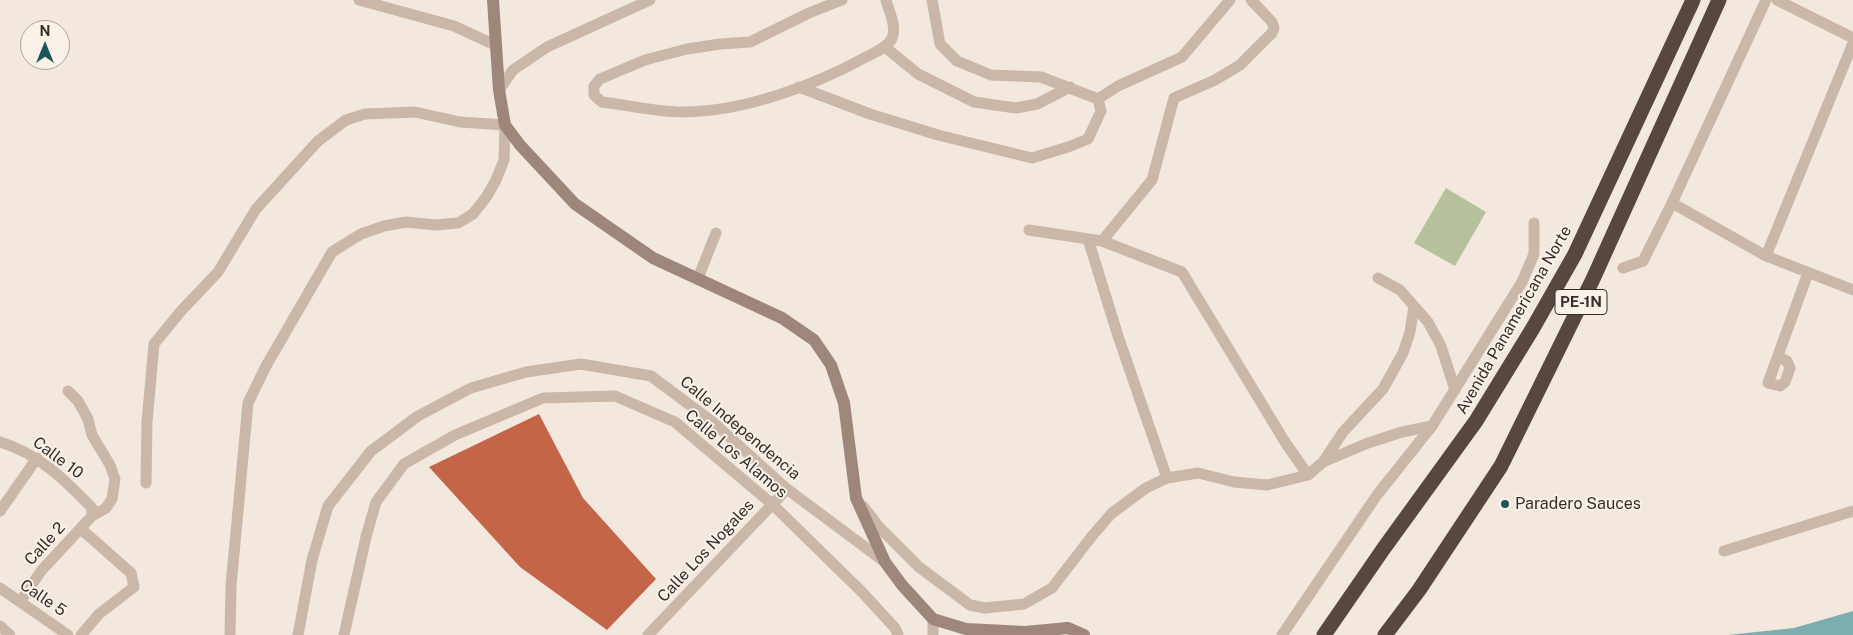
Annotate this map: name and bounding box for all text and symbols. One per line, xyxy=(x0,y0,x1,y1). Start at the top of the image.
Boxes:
north arrow xyxy=(20,20,70,70)
text: N xyxy=(40,23,50,39)
street label: Avenida Panamericana Norte xyxy=(1452,222,1576,418)
road number: PE-1N xyxy=(1555,290,1607,314)
street label: Calle Independencia xyxy=(676,372,804,484)
street label: Calle Los Alamos xyxy=(681,406,791,502)
street label: Calle 10 xyxy=(29,433,87,483)
place label: Paradero Sauces xyxy=(1515,494,1641,514)
street label: Calle Los Nogales xyxy=(654,496,758,606)
marker: Paradero Sauces xyxy=(1499,498,1511,510)
street label: Calle 2 xyxy=(21,519,69,569)
street label: Calle 5 xyxy=(16,576,70,620)

